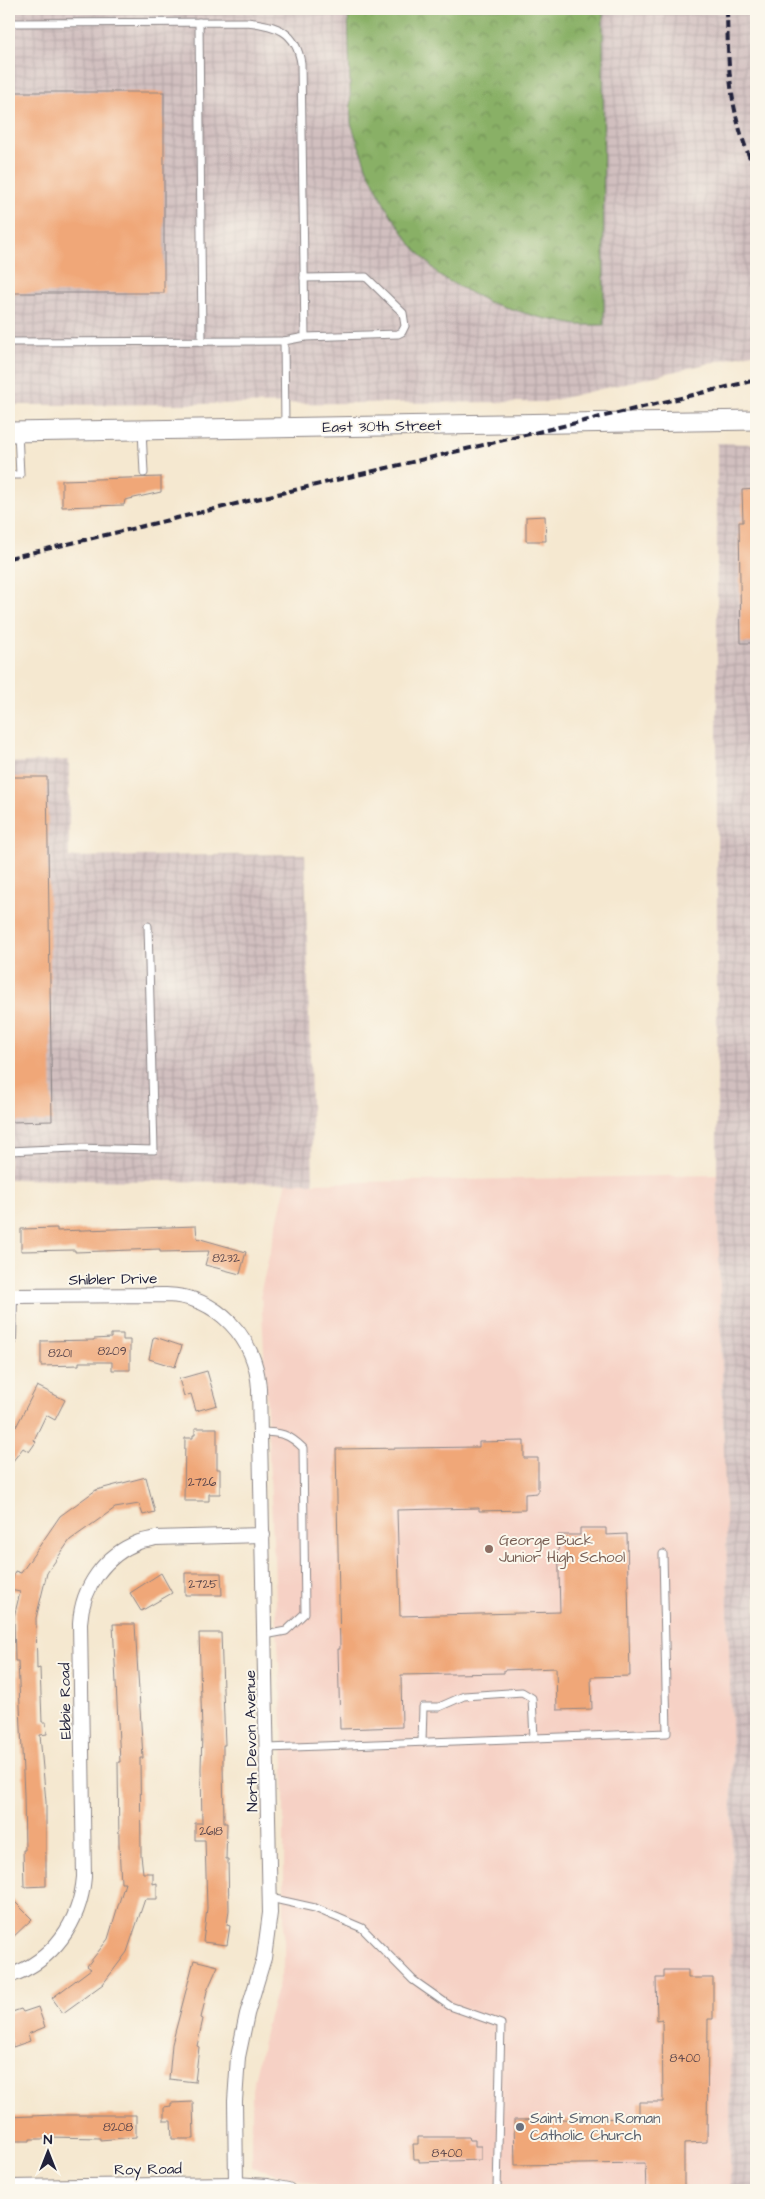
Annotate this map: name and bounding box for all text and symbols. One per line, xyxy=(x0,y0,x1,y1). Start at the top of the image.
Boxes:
street label: East 30th Street xyxy=(322,415,442,438)
house number: 8232 xyxy=(212,1250,240,1267)
street label: Shibler Drive xyxy=(68,1268,158,1291)
house number: 8209 xyxy=(97,1343,127,1360)
house number: 8201 xyxy=(48,1345,72,1362)
house number: 2726 xyxy=(188,1474,217,1491)
place label: George Buck Junior High School xyxy=(499,1530,625,1569)
marker: George Buck Junior High School xyxy=(483,1543,495,1555)
house number: 2725 xyxy=(188,1576,218,1593)
street label: Ebbie Road xyxy=(54,1662,77,1739)
street label: North Devon Avenue xyxy=(240,1670,263,1812)
house number: 2618 xyxy=(199,1823,223,1840)
house number: 8400 xyxy=(669,2050,701,2067)
place label: Saint Simon Roman Catholic Church xyxy=(530,2108,661,2146)
house number: 8208 xyxy=(103,2119,133,2136)
marker: Saint Simon Roman Catholic Church xyxy=(514,2121,526,2133)
north arrow xyxy=(22,2126,72,2176)
text: N xyxy=(44,2130,53,2150)
house number: 8400 xyxy=(431,2145,463,2162)
street label: Roy Road xyxy=(114,2158,182,2182)

